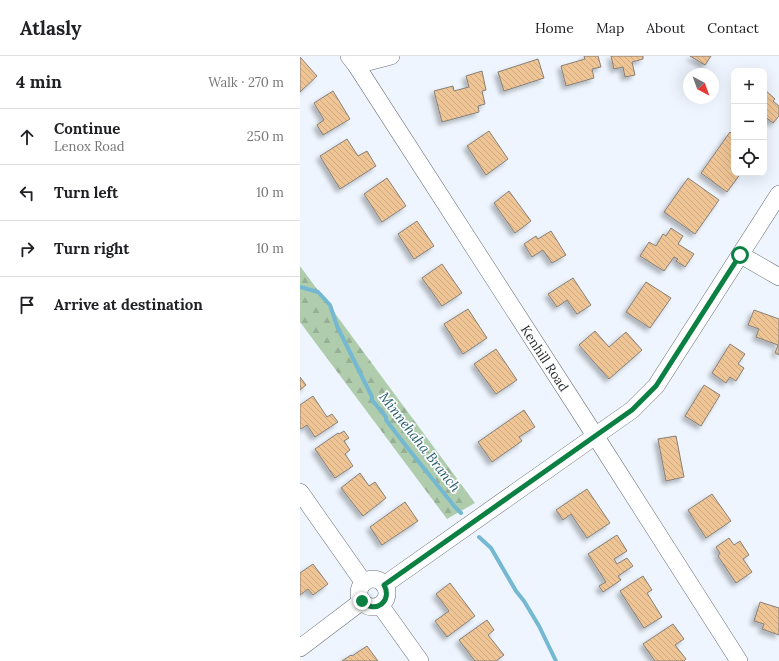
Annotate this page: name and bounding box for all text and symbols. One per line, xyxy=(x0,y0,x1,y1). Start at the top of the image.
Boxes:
text: Atlasly xyxy=(20,16,81,40)
text: Home xyxy=(535,19,574,37)
text: Map xyxy=(596,19,624,37)
text: About xyxy=(646,19,685,37)
text: Contact xyxy=(707,19,759,37)
north arrow xyxy=(683,68,719,104)
map controls xyxy=(731,68,767,176)
button: + xyxy=(731,68,767,104)
text: 4 min xyxy=(16,71,62,93)
text: Walk · 270 m xyxy=(208,74,284,91)
button: − xyxy=(731,104,767,140)
text: Continue xyxy=(54,119,120,138)
icon: ahead xyxy=(16,126,38,148)
text: 250 m xyxy=(247,128,284,145)
text: Lenox Road xyxy=(54,138,124,155)
button: locate xyxy=(731,140,767,176)
icon: left xyxy=(16,182,38,204)
text: Turn left xyxy=(54,183,118,202)
text: 10 m xyxy=(256,184,284,201)
icon: right xyxy=(16,238,38,260)
text: Turn right xyxy=(54,239,130,258)
text: 10 m xyxy=(256,240,284,257)
route start xyxy=(731,246,749,264)
icon: arrive xyxy=(16,294,38,316)
text: Arrive at destination xyxy=(54,295,203,314)
street label: Kenhill Road xyxy=(517,322,572,395)
water label: Minnehaha Branch xyxy=(375,388,465,496)
route end xyxy=(353,592,371,610)

